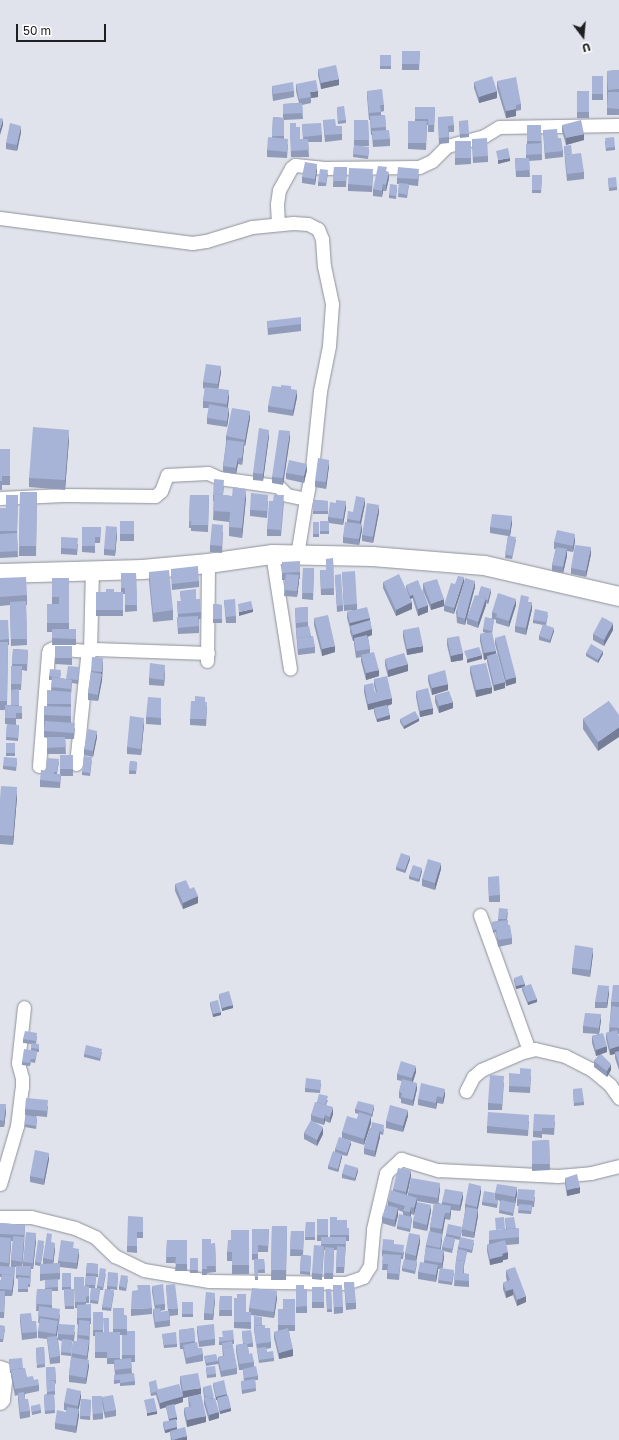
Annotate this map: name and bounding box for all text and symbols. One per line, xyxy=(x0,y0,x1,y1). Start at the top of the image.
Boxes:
scale bar xyxy=(18,16,108,42)
north arrow xyxy=(563,16,603,56)
text: 50 m xyxy=(23,23,51,38)
text: U xyxy=(581,41,592,55)

